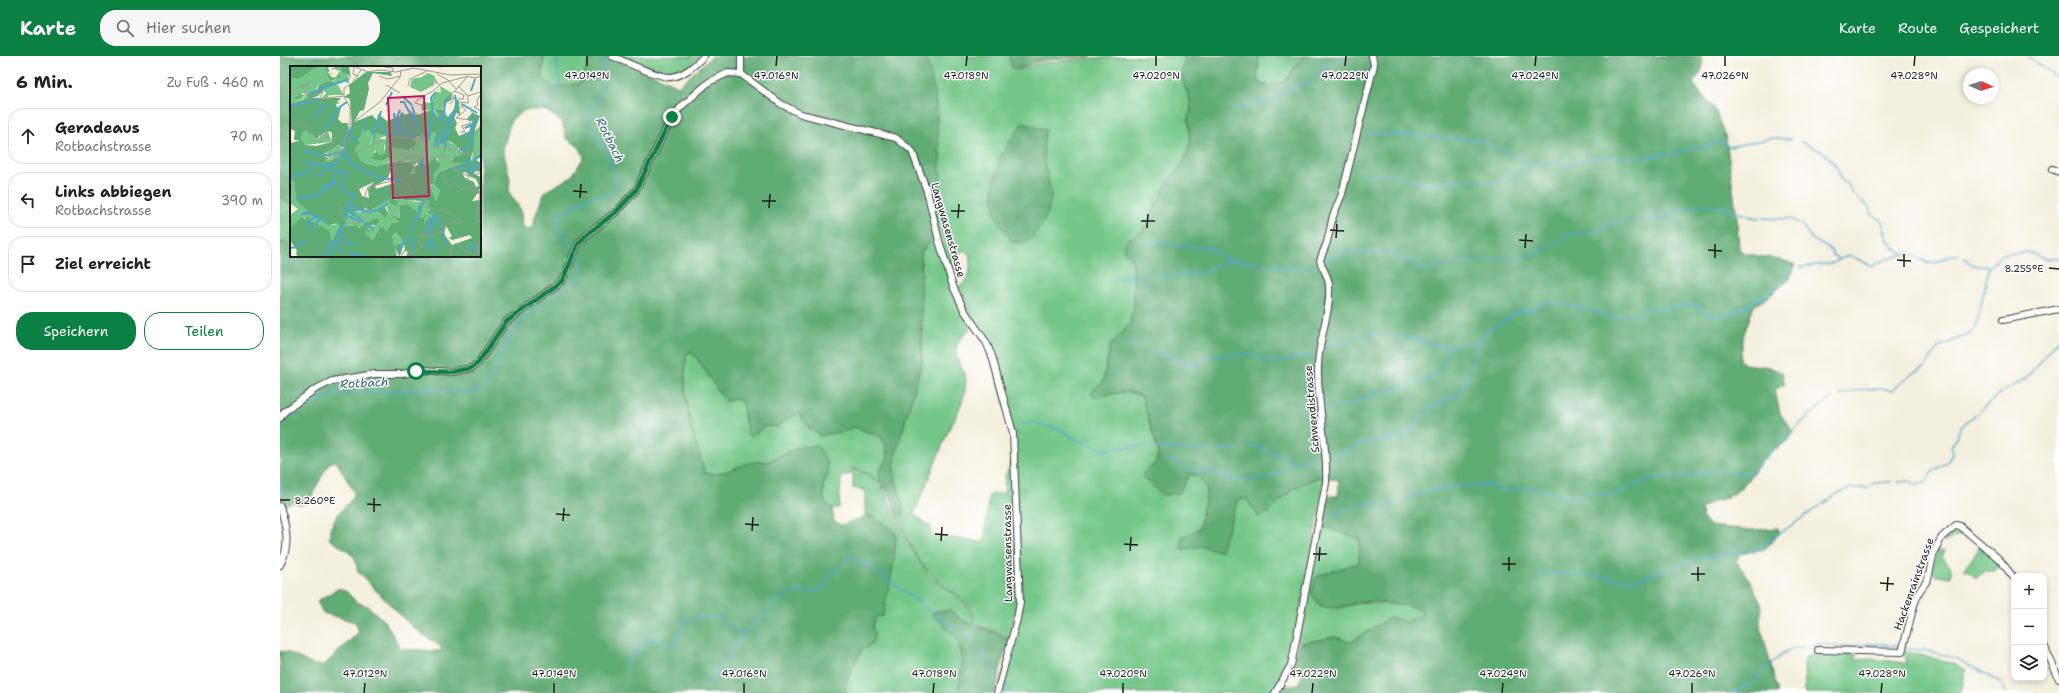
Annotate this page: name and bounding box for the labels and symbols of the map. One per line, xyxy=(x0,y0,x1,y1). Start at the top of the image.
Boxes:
inset map xyxy=(290,66,481,257)
north arrow xyxy=(1963,68,1999,104)
text: 47.014°N xyxy=(565,69,609,82)
text: 47.016°N xyxy=(753,69,799,82)
text: 47.018°N xyxy=(943,69,989,82)
text: 47.020°N xyxy=(1132,69,1180,82)
text: 47.022°N xyxy=(1321,69,1369,82)
text: 47.024°N xyxy=(1511,69,1559,82)
text: 47.026°N xyxy=(1701,69,1749,82)
text: 47.028°N xyxy=(1890,69,1938,82)
route end xyxy=(663,108,681,126)
water label: Rotbach xyxy=(592,115,628,165)
street label: Langwasenstrasse xyxy=(927,181,969,279)
text: 8.255°E xyxy=(2004,262,2044,275)
route start xyxy=(407,362,425,380)
street label: Schwendistrasse xyxy=(1301,365,1323,453)
water label: Rotbach xyxy=(339,374,389,392)
text: 8.260°E xyxy=(295,494,335,507)
street label: Langwasenstrasse xyxy=(1000,504,1016,602)
street label: Hackenrainstrasse xyxy=(1890,536,1938,632)
text: 47.012°N xyxy=(343,667,387,680)
text: 47.014°N xyxy=(532,667,576,680)
text: 47.016°N xyxy=(721,667,767,680)
text: 47.018°N xyxy=(911,667,957,680)
text: 47.020°N xyxy=(1099,667,1147,680)
text: 47.022°N xyxy=(1289,667,1337,680)
text: 47.024°N xyxy=(1479,667,1527,680)
text: 47.026°N xyxy=(1668,667,1716,680)
text: 47.028°N xyxy=(1858,667,1906,680)

